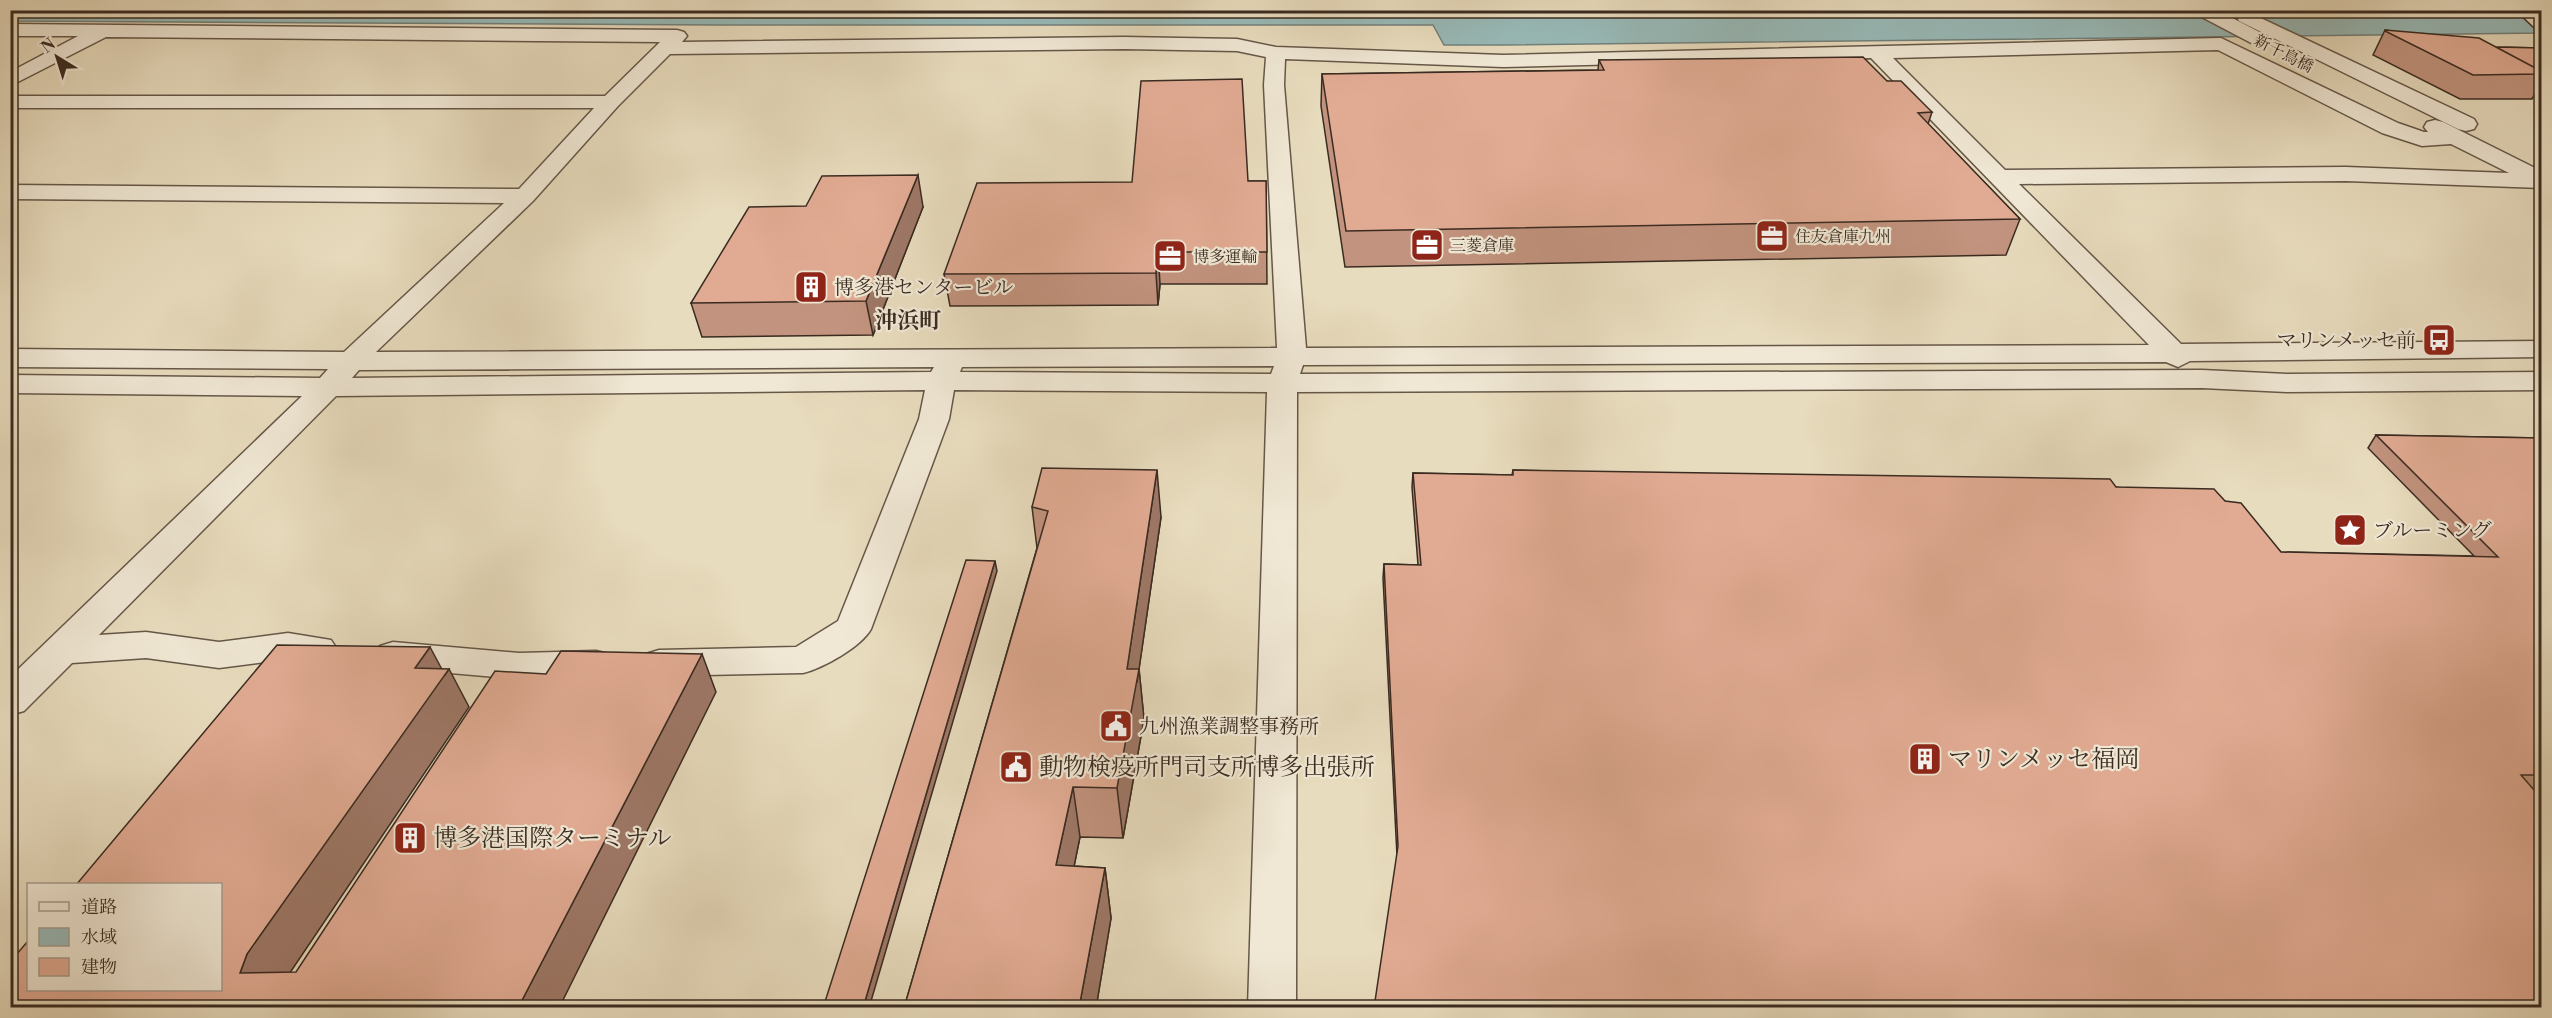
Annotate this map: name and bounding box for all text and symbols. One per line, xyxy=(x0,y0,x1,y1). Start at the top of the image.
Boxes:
north arrow xyxy=(27,27,87,87)
street label: 新千鳥橋 xyxy=(2250,30,2317,77)
text: N xyxy=(37,34,60,58)
office icon: 住友倉庫九州 xyxy=(1754,218,1790,254)
office icon: 三菱倉庫 xyxy=(1409,227,1445,263)
place label: 住友倉庫九州 xyxy=(1795,227,1891,247)
place label: 三菱倉庫 xyxy=(1450,236,1514,256)
office icon: 博多運輸 xyxy=(1152,238,1188,274)
place label: 博多運輸 xyxy=(1193,247,1257,267)
building icon: 博多港センタービル xyxy=(793,269,829,305)
place label: 博多港センタービル xyxy=(834,276,1013,301)
district label: 沖浜町 xyxy=(875,308,941,335)
bus stop icon: マリンメッセ前 xyxy=(2421,322,2457,358)
place label: マリンメッセ前 xyxy=(2277,329,2416,354)
place icon: ブルーミング xyxy=(2332,512,2368,548)
place label: ブルーミング xyxy=(2373,519,2492,544)
public building icon: 九州漁業調整事務所 xyxy=(1098,708,1134,744)
place label: 九州漁業調整事務所 xyxy=(1139,715,1319,740)
building icon: マリンメッセ福岡 xyxy=(1907,741,1943,777)
place label: マリンメッセ福岡 xyxy=(1948,745,2139,775)
public building icon: 動物検疫所門司支所博多出張所 xyxy=(998,749,1034,785)
place label: 動物検疫所門司支所博多出張所 xyxy=(1039,753,1375,783)
building icon: 博多港国際ターミナル xyxy=(392,820,428,856)
place label: 博多港国際ターミナル xyxy=(433,824,672,854)
legend xyxy=(27,883,222,991)
text: 道路 xyxy=(81,896,117,919)
text: 水域 xyxy=(81,926,117,949)
text: 建物 xyxy=(81,956,117,979)

